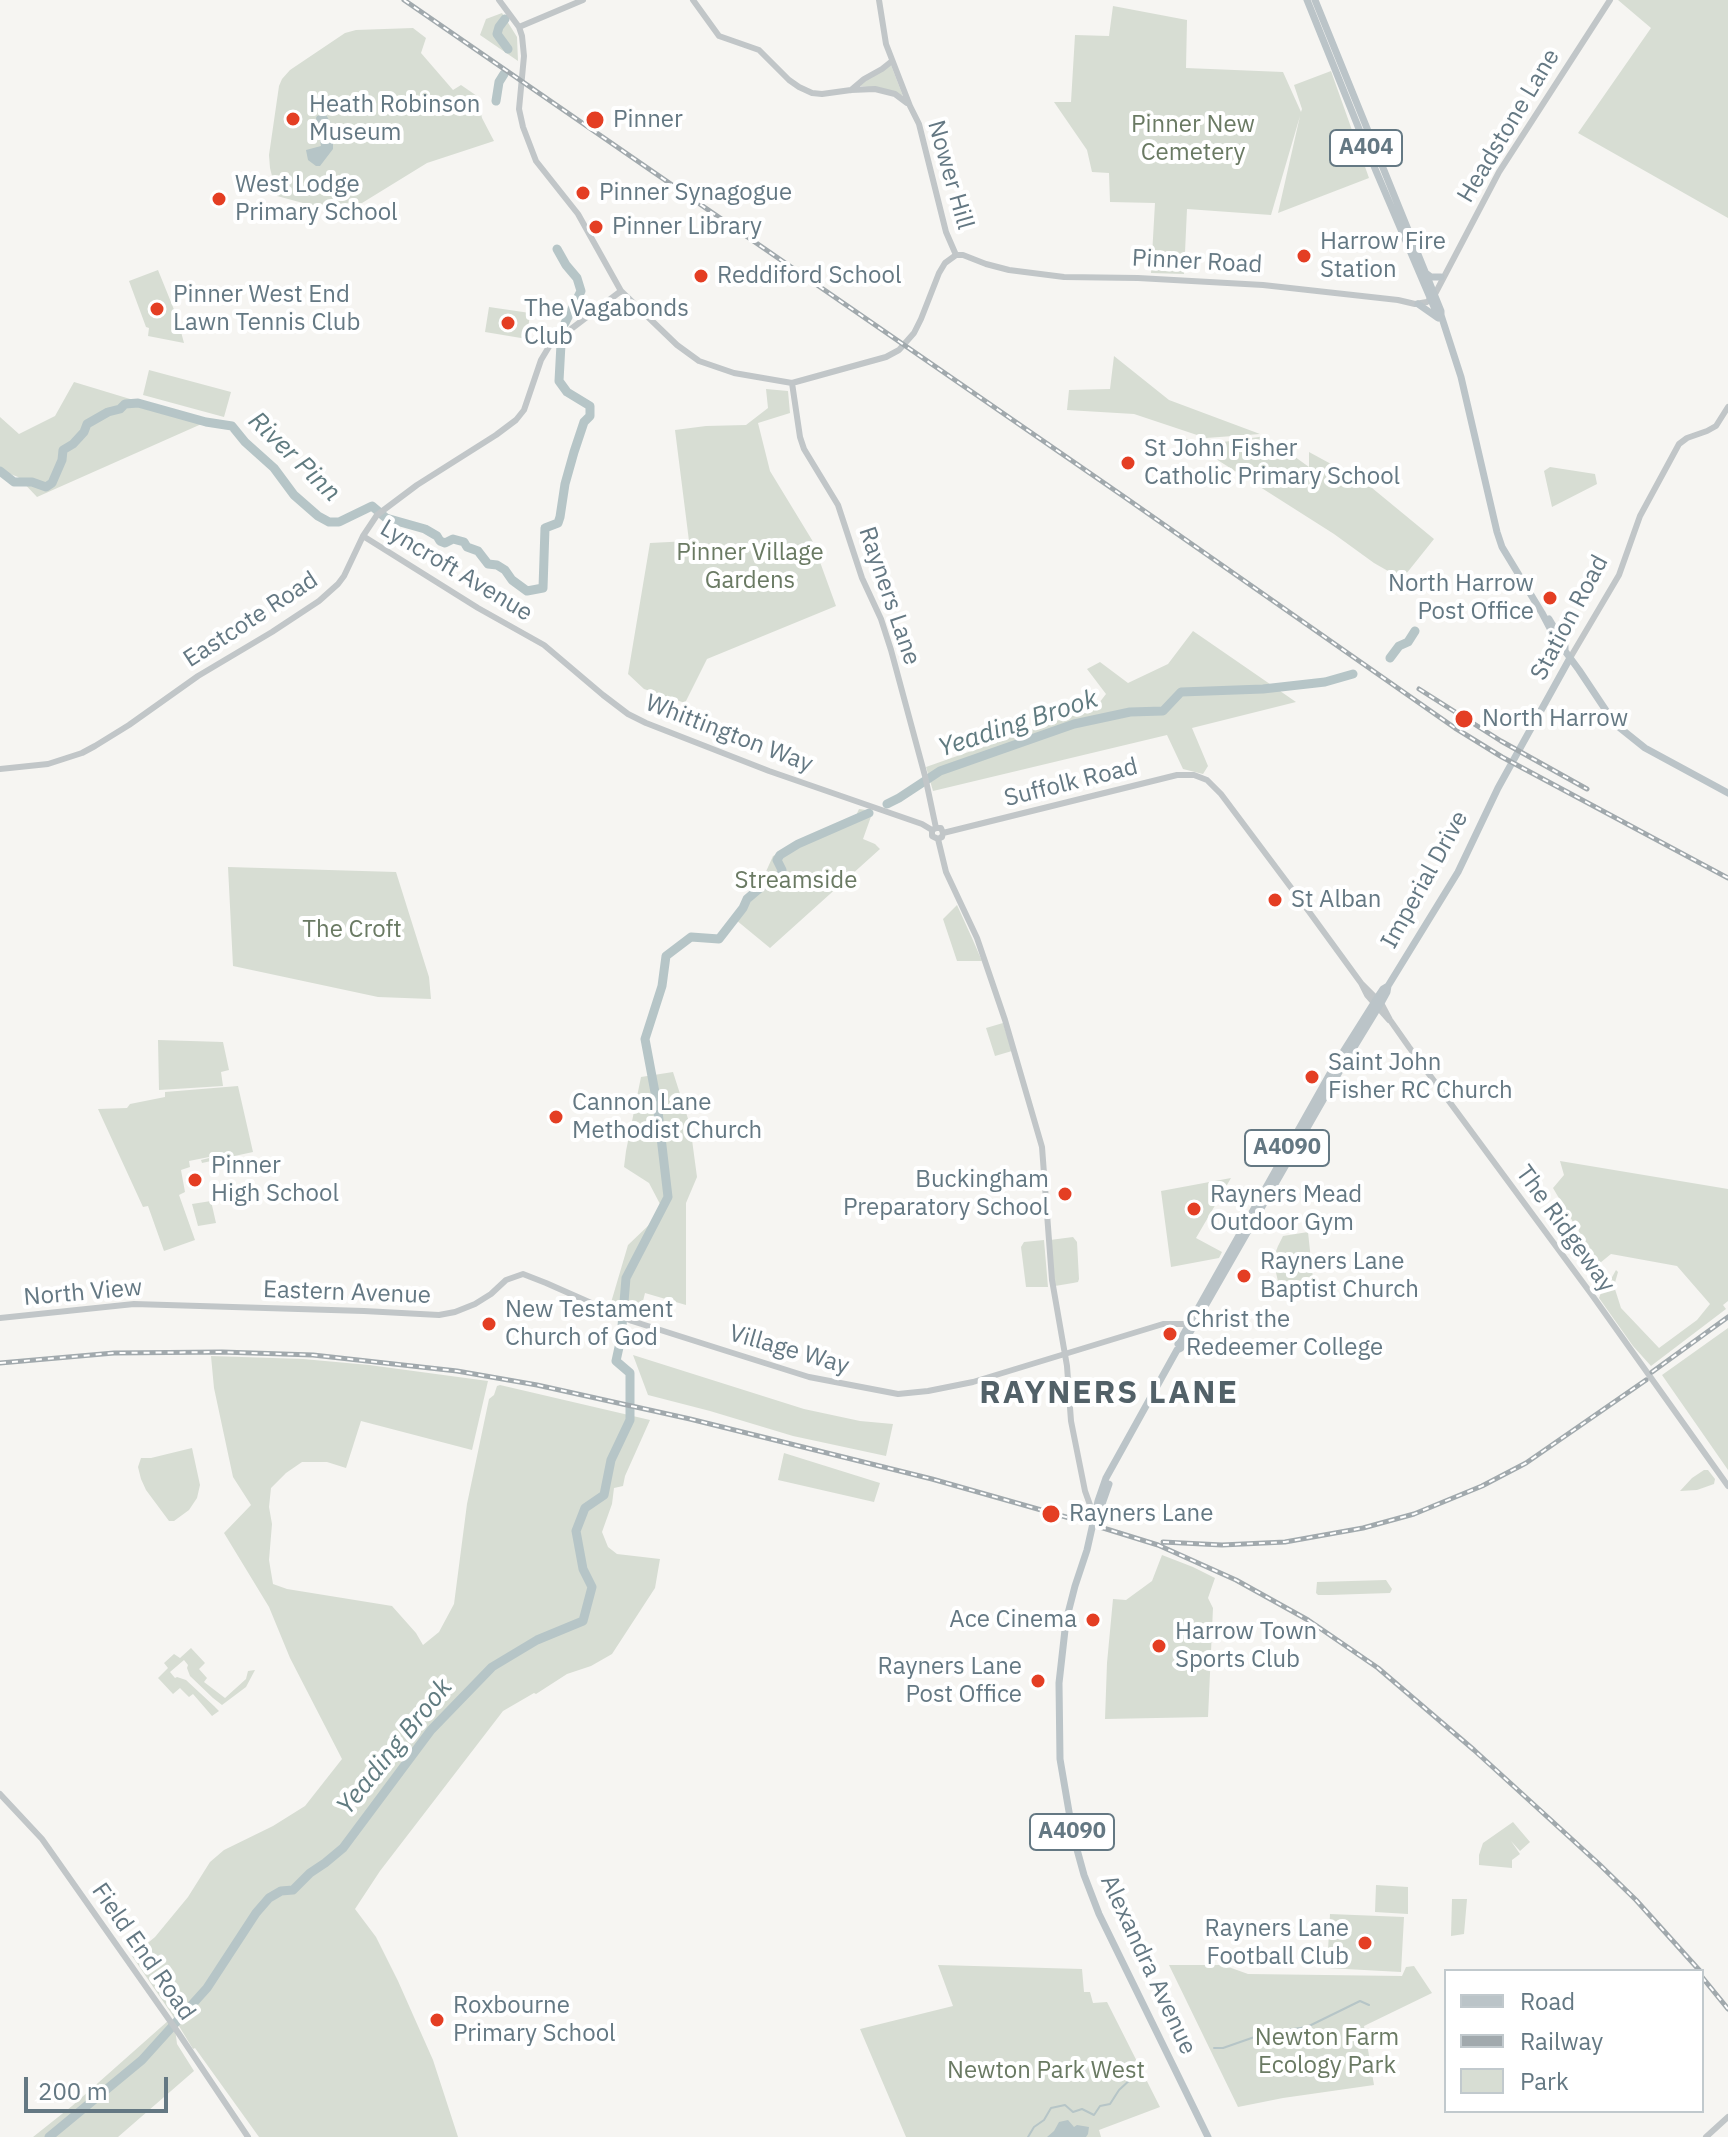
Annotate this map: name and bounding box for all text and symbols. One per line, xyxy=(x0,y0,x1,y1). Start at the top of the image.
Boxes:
street label: Headstone Lane xyxy=(1452,44,1566,208)
place label: Heath Robinson Museum xyxy=(309,91,480,147)
place label: Pinner xyxy=(613,106,683,134)
marker: Pinner xyxy=(584,109,606,131)
marker: Heath Robinson Museum xyxy=(284,110,302,128)
park label: Pinner New Cemetery xyxy=(1131,111,1255,167)
street label: Nower Hill xyxy=(921,117,979,233)
road number: A404 xyxy=(1330,130,1402,166)
place label: West Lodge Primary School xyxy=(235,171,398,227)
place label: Pinner Synagogue xyxy=(599,179,792,207)
marker: Pinner Synagogue xyxy=(574,184,592,202)
marker: West Lodge Primary School xyxy=(210,190,228,208)
place label: Pinner Library xyxy=(612,213,762,241)
marker: Pinner Library xyxy=(587,218,605,236)
place label: Harrow Fire Station xyxy=(1320,228,1446,284)
street label: Pinner Road xyxy=(1131,244,1263,280)
marker: Harrow Fire Station xyxy=(1295,247,1313,265)
place label: Reddiford School xyxy=(717,262,901,290)
marker: Reddiford School xyxy=(692,267,710,285)
place label: Pinner West End Lawn Tennis Club xyxy=(173,281,360,337)
place label: The Vagabonds Club xyxy=(524,295,689,351)
marker: Pinner West End Lawn Tennis Club xyxy=(148,300,166,318)
marker: The Vagabonds Club xyxy=(499,314,517,332)
water label: River Pinn xyxy=(241,406,347,508)
place label: St John Fisher Catholic Primary School xyxy=(1144,435,1400,491)
marker: St John Fisher Catholic Primary School xyxy=(1119,454,1137,472)
street label: Lyncroft Avenue xyxy=(375,514,537,628)
street label: Rayners Lane xyxy=(852,523,926,669)
park label: Pinner Village Gardens xyxy=(676,539,824,595)
street label: Station Road xyxy=(1525,551,1615,685)
street label: Eastcote Road xyxy=(178,566,324,674)
place label: North Harrow Post Office xyxy=(1388,570,1534,626)
marker: North Harrow Post Office xyxy=(1541,589,1559,607)
water label: Yeading Brook xyxy=(934,684,1102,764)
street label: Whittington Way xyxy=(641,689,817,779)
place label: North Harrow xyxy=(1482,705,1628,733)
marker: North Harrow xyxy=(1453,708,1475,730)
street label: Suffolk Road xyxy=(1001,753,1141,813)
street label: Imperial Drive xyxy=(1375,806,1475,954)
park label: Streamside xyxy=(735,867,857,895)
place label: St Alban xyxy=(1291,886,1381,914)
marker: St Alban xyxy=(1266,891,1284,909)
park label: The Croft xyxy=(302,916,402,944)
place label: Saint John Fisher RC Church xyxy=(1328,1049,1513,1105)
marker: Saint John Fisher RC Church xyxy=(1303,1068,1321,1086)
place label: Cannon Lane Methodist Church xyxy=(572,1089,762,1145)
marker: Cannon Lane Methodist Church xyxy=(547,1108,565,1126)
road number: A4090 xyxy=(1245,1130,1329,1166)
place label: Pinner High School xyxy=(211,1152,339,1208)
street label: The Ridgeway xyxy=(1509,1160,1621,1298)
place label: Buckingham Preparatory School xyxy=(843,1166,1049,1222)
marker: Pinner High School xyxy=(186,1171,204,1189)
place label: Rayners Mead Outdoor Gym xyxy=(1210,1181,1362,1237)
marker: Buckingham Preparatory School xyxy=(1056,1185,1074,1203)
marker: Rayners Mead Outdoor Gym xyxy=(1185,1200,1203,1218)
place label: Rayners Lane Baptist Church xyxy=(1260,1248,1419,1304)
marker: Rayners Lane Baptist Church xyxy=(1235,1267,1253,1285)
street label: North View xyxy=(22,1273,144,1313)
street label: Eastern Avenue xyxy=(263,1276,431,1310)
place label: New Testament Church of God xyxy=(505,1296,673,1352)
place label: Christ the Redeemer College xyxy=(1186,1306,1383,1362)
marker: New Testament Church of God xyxy=(480,1315,498,1333)
street label: Village Way xyxy=(726,1319,852,1381)
marker: Christ the Redeemer College xyxy=(1161,1325,1179,1343)
district label: RAYNERS LANE xyxy=(979,1375,1239,1413)
place label: Rayners Lane xyxy=(1069,1500,1213,1528)
marker: Rayners Lane xyxy=(1040,1503,1062,1525)
place label: Ace Cinema xyxy=(949,1606,1077,1634)
marker: Ace Cinema xyxy=(1084,1611,1102,1629)
place label: Harrow Town Sports Club xyxy=(1175,1618,1317,1674)
marker: Harrow Town Sports Club xyxy=(1150,1637,1168,1655)
place label: Rayners Lane Post Office xyxy=(878,1653,1022,1709)
marker: Rayners Lane Post Office xyxy=(1029,1672,1047,1690)
water label: Yeading Brook xyxy=(331,1673,459,1821)
road number: A4090 xyxy=(1030,1814,1114,1850)
street label: Alexandra Avenue xyxy=(1094,1871,1202,2059)
street label: Field End Road xyxy=(85,1878,201,2026)
place label: Rayners Lane Football Club xyxy=(1205,1915,1349,1971)
marker: Rayners Lane Football Club xyxy=(1356,1934,1374,1952)
legend xyxy=(1444,1969,1704,2113)
text: Road xyxy=(1520,1985,1575,2017)
place label: Roxbourne Primary School xyxy=(453,1992,616,2048)
marker: Roxbourne Primary School xyxy=(428,2011,446,2029)
park label: Newton Farm Ecology Park xyxy=(1255,2024,1399,2080)
text: Railway xyxy=(1520,2025,1603,2057)
park label: Newton Park West xyxy=(947,2057,1145,2085)
scale bar xyxy=(28,2061,172,2111)
text: Park xyxy=(1520,2065,1569,2097)
text: 200 m xyxy=(38,2075,108,2107)

